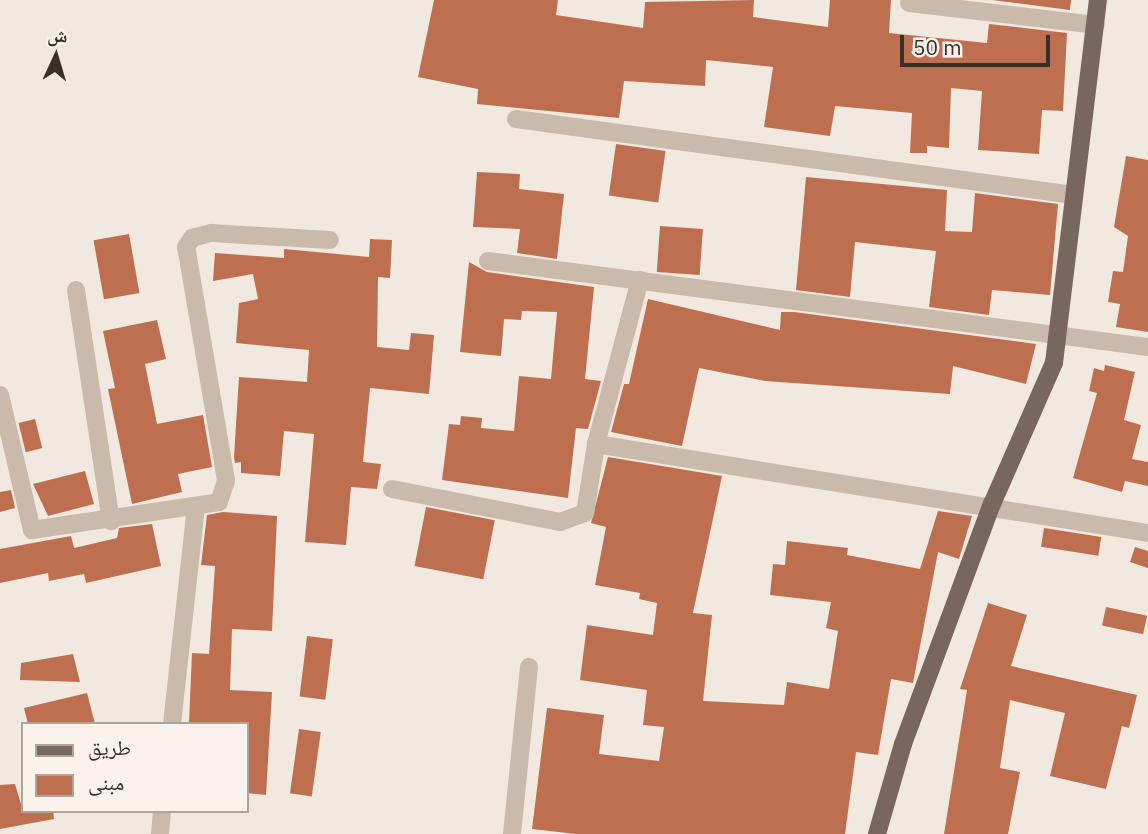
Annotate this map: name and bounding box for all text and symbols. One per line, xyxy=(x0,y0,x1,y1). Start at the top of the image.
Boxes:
north arrow xyxy=(21,21,91,91)
scale bar xyxy=(903,21,1054,65)
text: ش xyxy=(47,22,68,48)
text: 50 m xyxy=(913,33,962,61)
legend xyxy=(21,722,248,813)
text: طريق xyxy=(88,733,131,761)
text: مبنى xyxy=(88,768,124,796)

